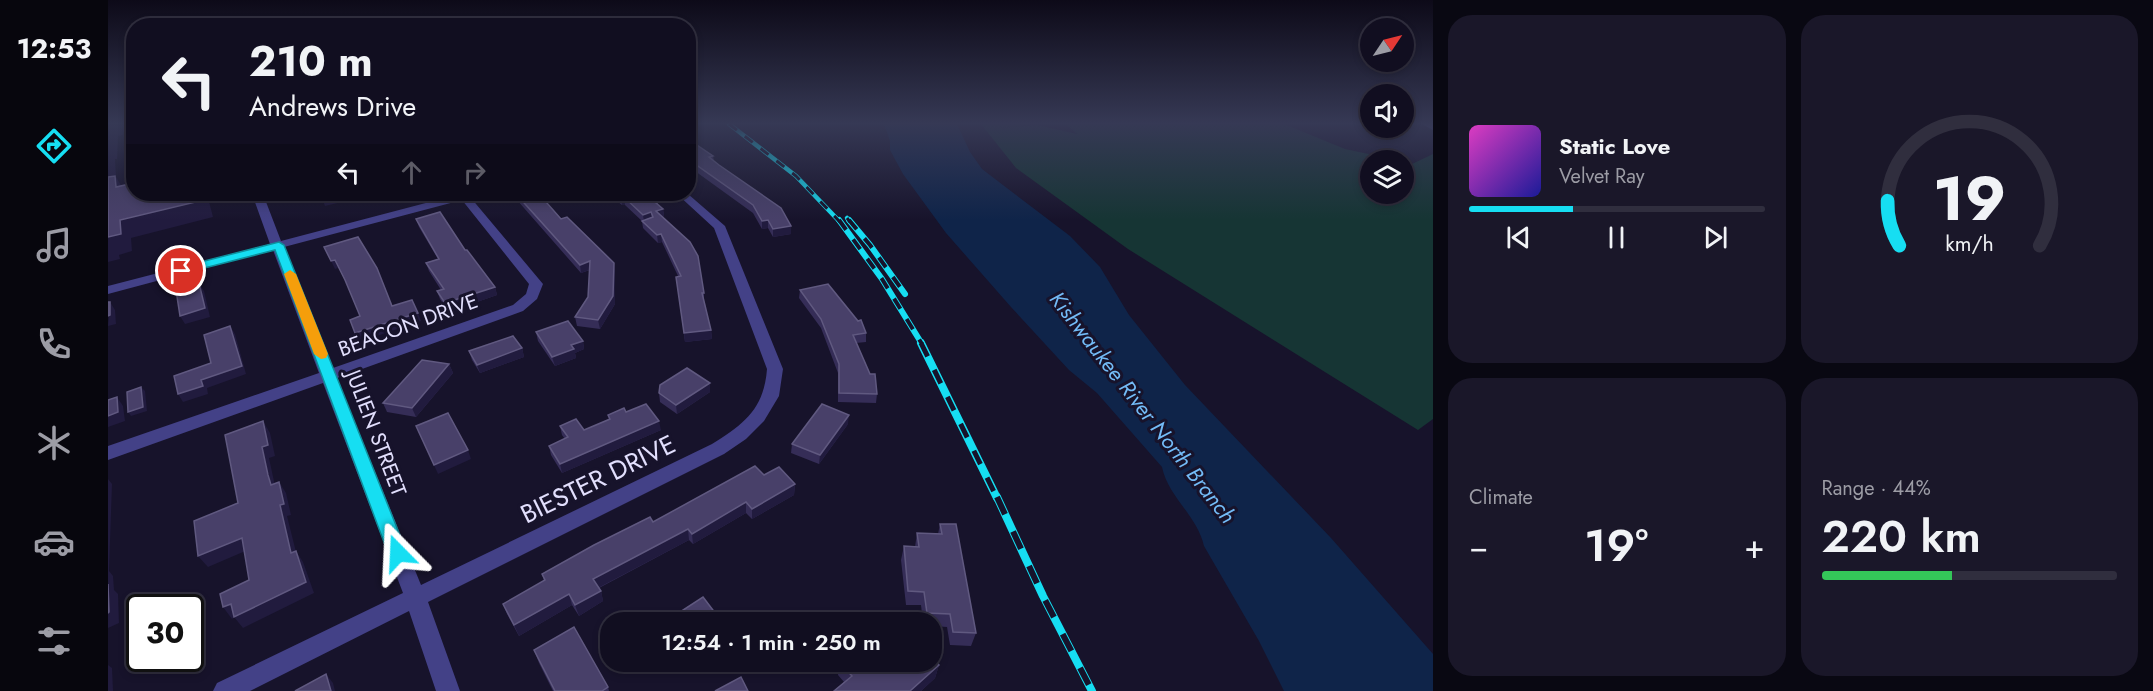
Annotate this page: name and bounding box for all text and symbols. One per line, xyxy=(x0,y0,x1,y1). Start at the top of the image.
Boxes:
north arrow xyxy=(1360,18,1414,72)
map controls xyxy=(1360,18,1414,204)
text: 12:53 xyxy=(17,29,91,68)
text: 210 m xyxy=(249,31,373,92)
icon: left xyxy=(150,42,228,120)
button: sound xyxy=(1360,84,1414,138)
text: Andrews Drive xyxy=(249,87,416,126)
icon: directions xyxy=(33,125,75,167)
text: Static Love xyxy=(1559,130,1670,162)
button: layers xyxy=(1360,150,1414,204)
text: 19 xyxy=(1932,153,2006,243)
icon: left xyxy=(332,156,365,189)
icon: ahead xyxy=(395,156,428,189)
icon: right xyxy=(458,156,491,189)
text: Velvet Ray xyxy=(1559,162,1645,191)
icon: previous xyxy=(1502,221,1535,254)
icon: pause xyxy=(1600,221,1633,254)
icon: next xyxy=(1699,221,1732,254)
icon: music xyxy=(33,224,75,266)
text: km/h xyxy=(1945,229,1993,260)
pin xyxy=(155,245,206,296)
icon: arrive xyxy=(164,254,197,287)
water label: Kishwaukee River North Branch xyxy=(1042,284,1244,530)
street label: BEACON DRIVE xyxy=(334,286,482,364)
icon: phone xyxy=(33,323,75,365)
street label: JULIEN STREET xyxy=(337,363,414,501)
icon: climate xyxy=(33,422,75,464)
street label: BIESTER DRIVE xyxy=(514,425,682,533)
text: Range · 44% xyxy=(1822,474,1931,503)
text: Climate xyxy=(1469,483,1533,512)
text: 220 km xyxy=(1822,504,1981,569)
text: 19° xyxy=(1584,513,1648,578)
icon: car xyxy=(33,521,75,563)
position arrow xyxy=(366,521,430,585)
text: − xyxy=(1469,523,1488,570)
text: + xyxy=(1744,523,1765,570)
speed limit sign: 30 xyxy=(126,594,204,672)
icon: filters xyxy=(33,620,75,662)
text: 12:54 · 1 min · 250 m xyxy=(661,626,881,658)

